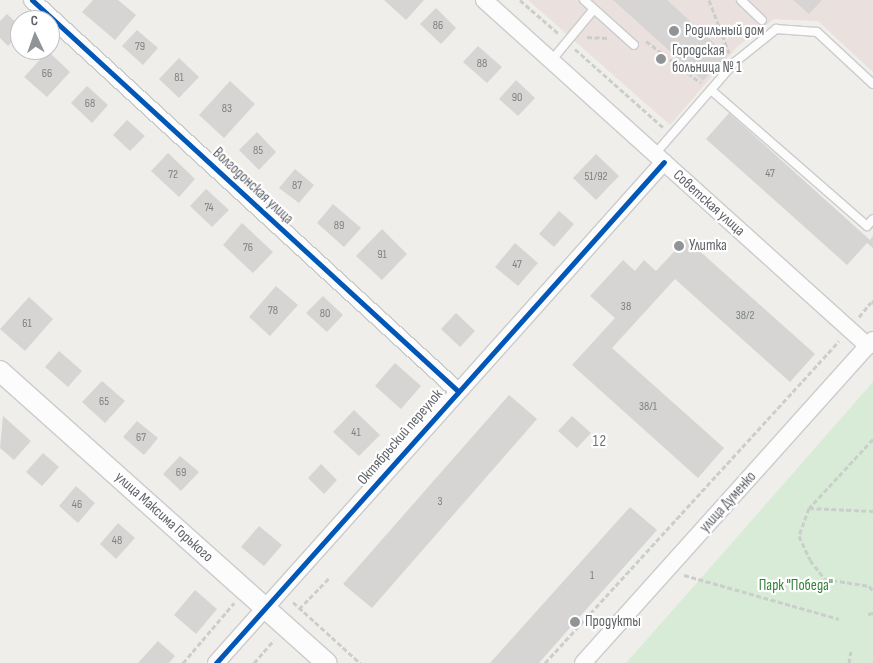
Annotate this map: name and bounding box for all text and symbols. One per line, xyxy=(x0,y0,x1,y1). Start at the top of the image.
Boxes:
north arrow xyxy=(10,10,60,60)
text: С xyxy=(30,12,38,29)
house number: 86 xyxy=(433,19,443,33)
place label: Родильный дом xyxy=(685,22,764,40)
marker: Родильный дом xyxy=(667,24,681,38)
house number: 79 xyxy=(135,40,145,54)
place label: Городская больница № 1 xyxy=(672,41,741,76)
marker: Городская больница № 1 xyxy=(654,52,668,66)
house number: 88 xyxy=(477,57,487,71)
house number: 66 xyxy=(42,67,52,81)
house number: 81 xyxy=(174,71,184,85)
house number: 90 xyxy=(512,91,522,105)
house number: 68 xyxy=(85,97,95,111)
house number: 83 xyxy=(222,102,232,116)
street label: Волгодонская улица xyxy=(209,144,297,228)
house number: 85 xyxy=(253,144,263,158)
street label: Советская улица xyxy=(669,166,749,240)
house number: 47 xyxy=(765,167,775,181)
house number: 72 xyxy=(168,168,178,182)
house number: 51/92 xyxy=(585,170,607,184)
house number: 87 xyxy=(292,179,302,193)
house number: 74 xyxy=(204,201,214,215)
house number: 89 xyxy=(334,219,344,233)
place label: Улитка xyxy=(689,237,727,255)
marker: Улитка xyxy=(673,240,685,252)
house number: 76 xyxy=(243,241,253,255)
house number: 91 xyxy=(377,248,387,262)
house number: 47 xyxy=(512,258,522,272)
house number: 38 xyxy=(621,300,631,314)
house number: 78 xyxy=(268,304,278,318)
house number: 80 xyxy=(320,307,330,321)
house number: 38/2 xyxy=(736,309,754,323)
house number: 61 xyxy=(22,317,32,331)
street label: Октябрьский переулок xyxy=(354,385,446,489)
house number: 65 xyxy=(99,395,109,409)
house number: 38/1 xyxy=(639,400,657,414)
house number: 41 xyxy=(351,426,361,440)
house number: 67 xyxy=(136,431,146,445)
district label: 12 xyxy=(593,432,607,452)
house number: 69 xyxy=(176,466,186,480)
street label: улица Максима Горького xyxy=(111,468,217,566)
street label: улица Думенко xyxy=(696,468,760,536)
house number: 3 xyxy=(437,495,443,509)
house number: 46 xyxy=(72,498,82,512)
house number: 48 xyxy=(112,534,122,548)
house number: 1 xyxy=(590,569,594,583)
park label: Парк "Победа" xyxy=(759,577,833,595)
place label: Продукты xyxy=(585,613,641,631)
marker: Продукты xyxy=(569,616,581,628)

